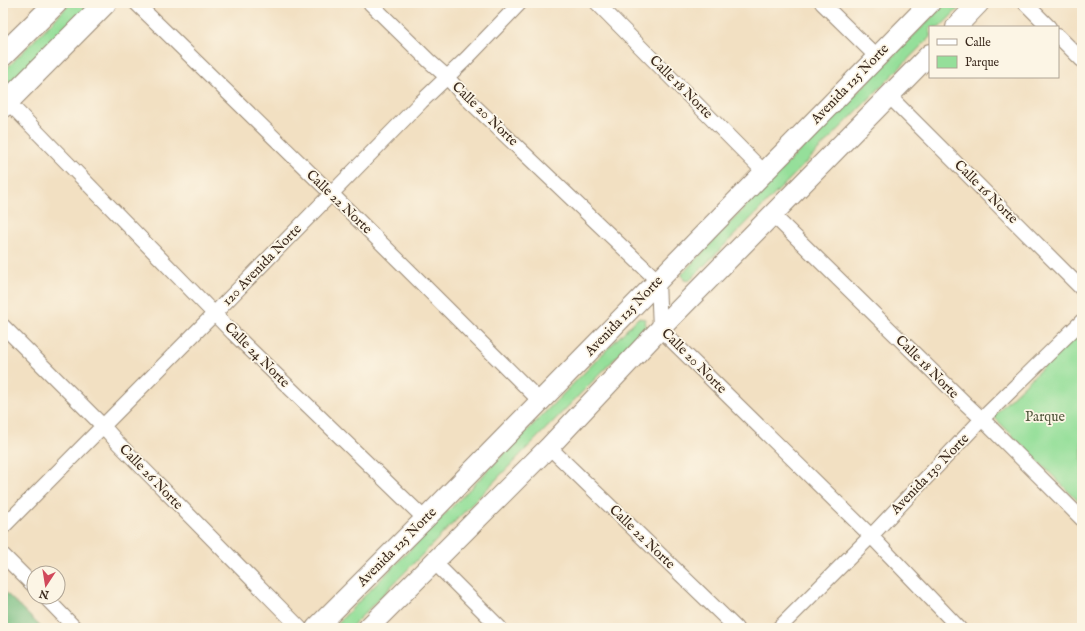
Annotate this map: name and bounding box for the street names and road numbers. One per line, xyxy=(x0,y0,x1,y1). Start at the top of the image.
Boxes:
street label: Avenida 125 Norte xyxy=(806,40,893,129)
street label: Calle 18 Norte xyxy=(645,51,717,123)
street label: Calle 20 Norte xyxy=(448,78,522,150)
street label: Calle 16 Norte xyxy=(950,156,1022,228)
street label: Calle 22 Norte xyxy=(302,166,376,238)
street label: 120 Avenida Norte xyxy=(218,220,306,310)
street label: Avenida 125 Norte xyxy=(580,272,667,361)
street label: Calle 24 Norte xyxy=(221,319,294,392)
street label: Calle 20 Norte xyxy=(657,324,731,398)
street label: Calle 18 Norte xyxy=(891,331,963,403)
street label: Avenida 130 Norte xyxy=(886,429,973,519)
street label: Calle 26 Norte xyxy=(115,440,187,514)
street label: Calle 22 Norte xyxy=(605,501,679,573)
street label: Avenida 125 Norte xyxy=(353,503,441,591)

